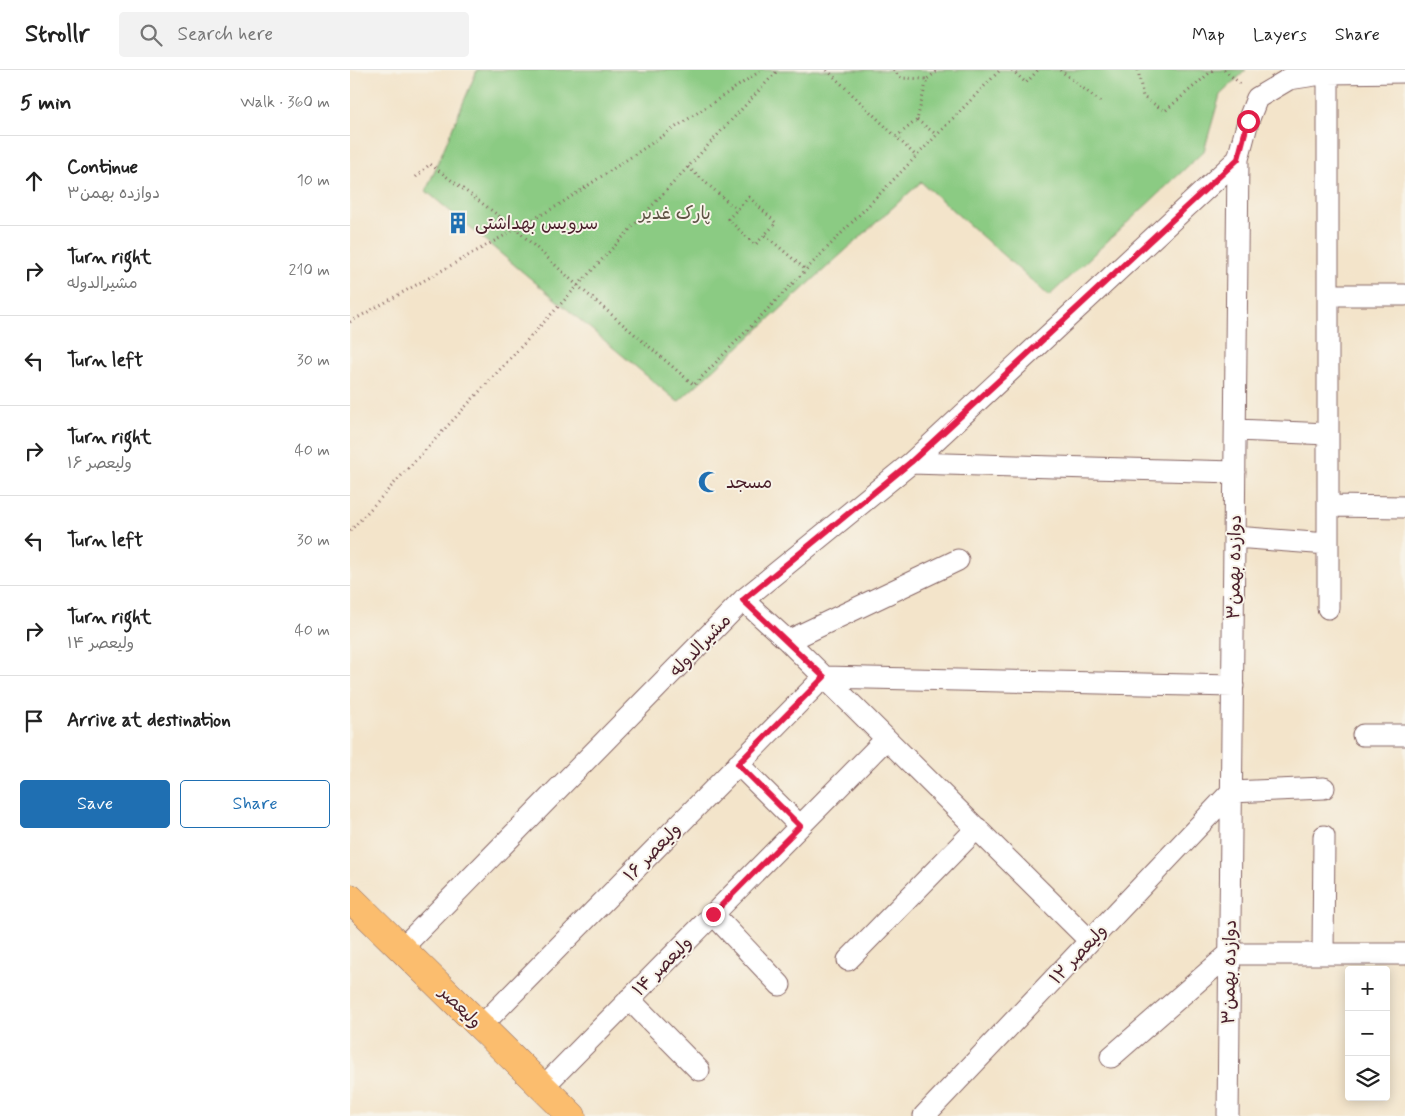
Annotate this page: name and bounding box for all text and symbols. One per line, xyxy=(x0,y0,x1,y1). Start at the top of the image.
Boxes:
search box xyxy=(119,12,469,57)
text: Strollr xyxy=(25,19,89,50)
icon: search xyxy=(137,21,165,49)
text: Search here xyxy=(177,22,273,47)
text: Map xyxy=(1192,23,1225,47)
text: Layers xyxy=(1253,23,1307,47)
text: Share xyxy=(1335,23,1380,47)
text: 5 min xyxy=(20,89,72,117)
text: Walk · 360 m xyxy=(240,92,330,113)
route start xyxy=(1237,110,1260,133)
text: Continue xyxy=(67,155,138,180)
icon: ahead xyxy=(20,167,48,195)
text: 10 m xyxy=(297,170,330,191)
text: دوازده بهمن۳ xyxy=(67,183,160,204)
park label: پارک غدیر xyxy=(637,202,711,226)
building icon: سرویس بهداشتی xyxy=(445,210,471,236)
place label: سرویس بهداشتی xyxy=(475,212,598,236)
text: Turn right xyxy=(67,245,151,270)
icon: right xyxy=(20,257,48,285)
text: 210 m xyxy=(289,260,330,281)
text: مشیرالدوله xyxy=(67,273,138,294)
icon: left xyxy=(20,347,48,375)
text: Turn left xyxy=(67,348,143,373)
text: 30 m xyxy=(297,350,330,371)
text: Turn right xyxy=(67,425,151,450)
icon: right xyxy=(20,437,48,465)
text: 40 m xyxy=(294,440,330,461)
text: ولیعصر ۱۶ xyxy=(67,453,132,474)
mosque icon: مسجد xyxy=(696,469,722,495)
place label: مسجد xyxy=(726,471,772,495)
street label: دوازده بهمن۳ xyxy=(1222,515,1248,620)
icon: left xyxy=(20,527,48,555)
text: Turn left xyxy=(67,528,143,553)
text: 30 m xyxy=(297,530,330,551)
text: Turn right xyxy=(67,605,151,630)
street label: مشیرالدوله xyxy=(665,609,737,683)
icon: right xyxy=(20,617,48,645)
text: 40 m xyxy=(294,620,330,641)
text: ولیعصر ۱۴ xyxy=(67,633,134,654)
icon: arrive xyxy=(20,707,48,735)
text: Arrive at destination xyxy=(67,708,231,733)
button: Save xyxy=(20,780,170,828)
button: Share xyxy=(180,780,330,828)
street label: ولیعصر ۱۶ xyxy=(619,818,687,887)
route end xyxy=(702,903,725,926)
street label: ولیعصر ۱۲ xyxy=(1045,919,1113,990)
street label: دوازده بهمن۳ xyxy=(1217,920,1243,1025)
street label: ولیعصر ۱۴ xyxy=(627,931,698,1002)
map controls xyxy=(1345,966,1390,1101)
button: + xyxy=(1345,966,1390,1011)
street label: ولیعصر xyxy=(432,980,487,1034)
button: − xyxy=(1345,1011,1390,1056)
button: layers xyxy=(1345,1056,1390,1101)

